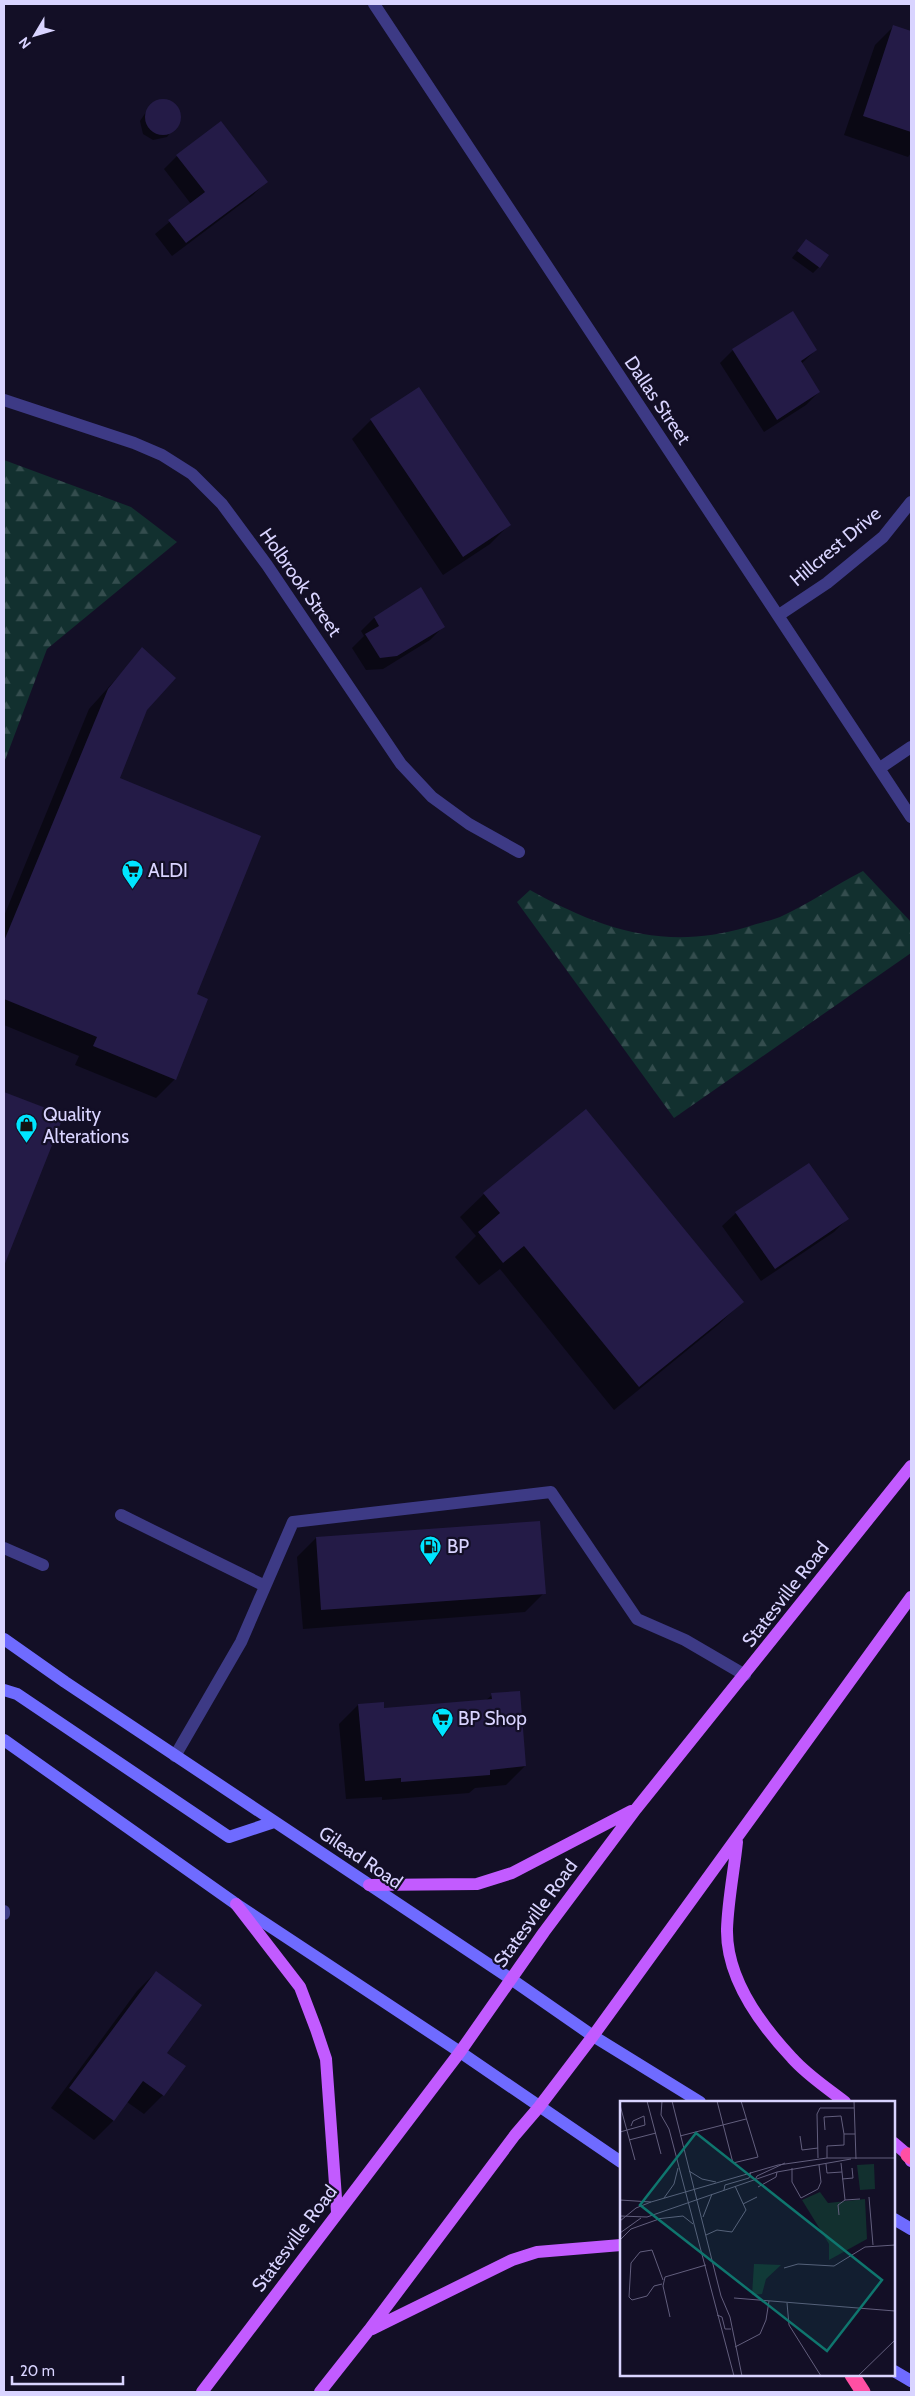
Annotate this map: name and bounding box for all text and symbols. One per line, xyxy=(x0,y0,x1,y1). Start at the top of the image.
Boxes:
north arrow xyxy=(10,10,60,60)
text: N xyxy=(15,34,35,52)
street label: Dallas Street xyxy=(620,352,696,449)
street label: Hillcrest Drive xyxy=(785,502,886,591)
street label: Holbrook Street xyxy=(255,524,347,641)
supermarket icon: ALDI xyxy=(120,858,144,889)
place label: ALDI xyxy=(148,859,188,882)
place label: Quality Alterations xyxy=(43,1103,129,1148)
shop icon: Quality Alterations xyxy=(15,1113,39,1144)
fuel station icon: BP xyxy=(419,1534,443,1565)
place label: BP xyxy=(447,1535,469,1558)
street label: Statesville Road xyxy=(737,1537,834,1652)
supermarket icon: BP Shop xyxy=(430,1706,454,1737)
place label: BP Shop xyxy=(458,1707,527,1730)
street label: Gilead Road xyxy=(315,1821,407,1894)
street label: Statesville Road xyxy=(489,1855,582,1972)
inset map xyxy=(620,2101,895,2376)
street label: Statesville Road xyxy=(247,2180,342,2296)
scale bar xyxy=(12,2354,124,2386)
text: 20 m xyxy=(20,2362,55,2380)

